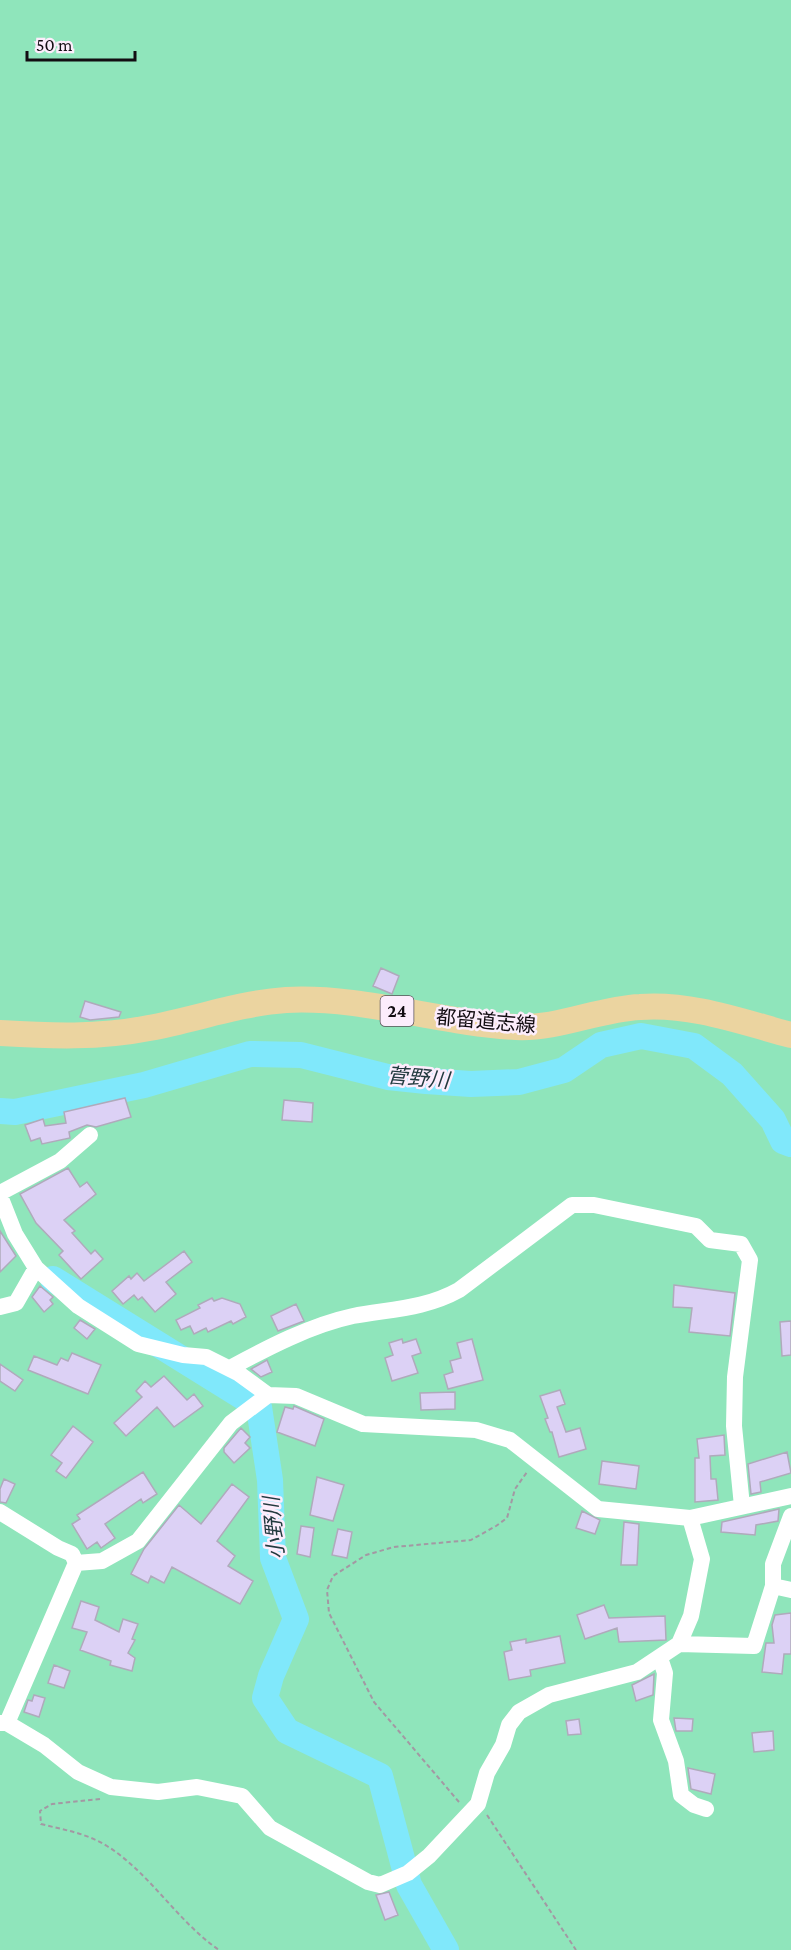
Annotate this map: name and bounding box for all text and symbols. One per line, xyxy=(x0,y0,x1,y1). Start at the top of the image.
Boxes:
scale bar xyxy=(27,24,135,62)
text: 50 m xyxy=(36,35,73,55)
road number: 24 xyxy=(380,996,414,1026)
street label: 都留道志線 xyxy=(435,1006,537,1036)
water label: 菅野川 xyxy=(386,1063,452,1093)
water label: 小野川 xyxy=(259,1494,289,1560)

